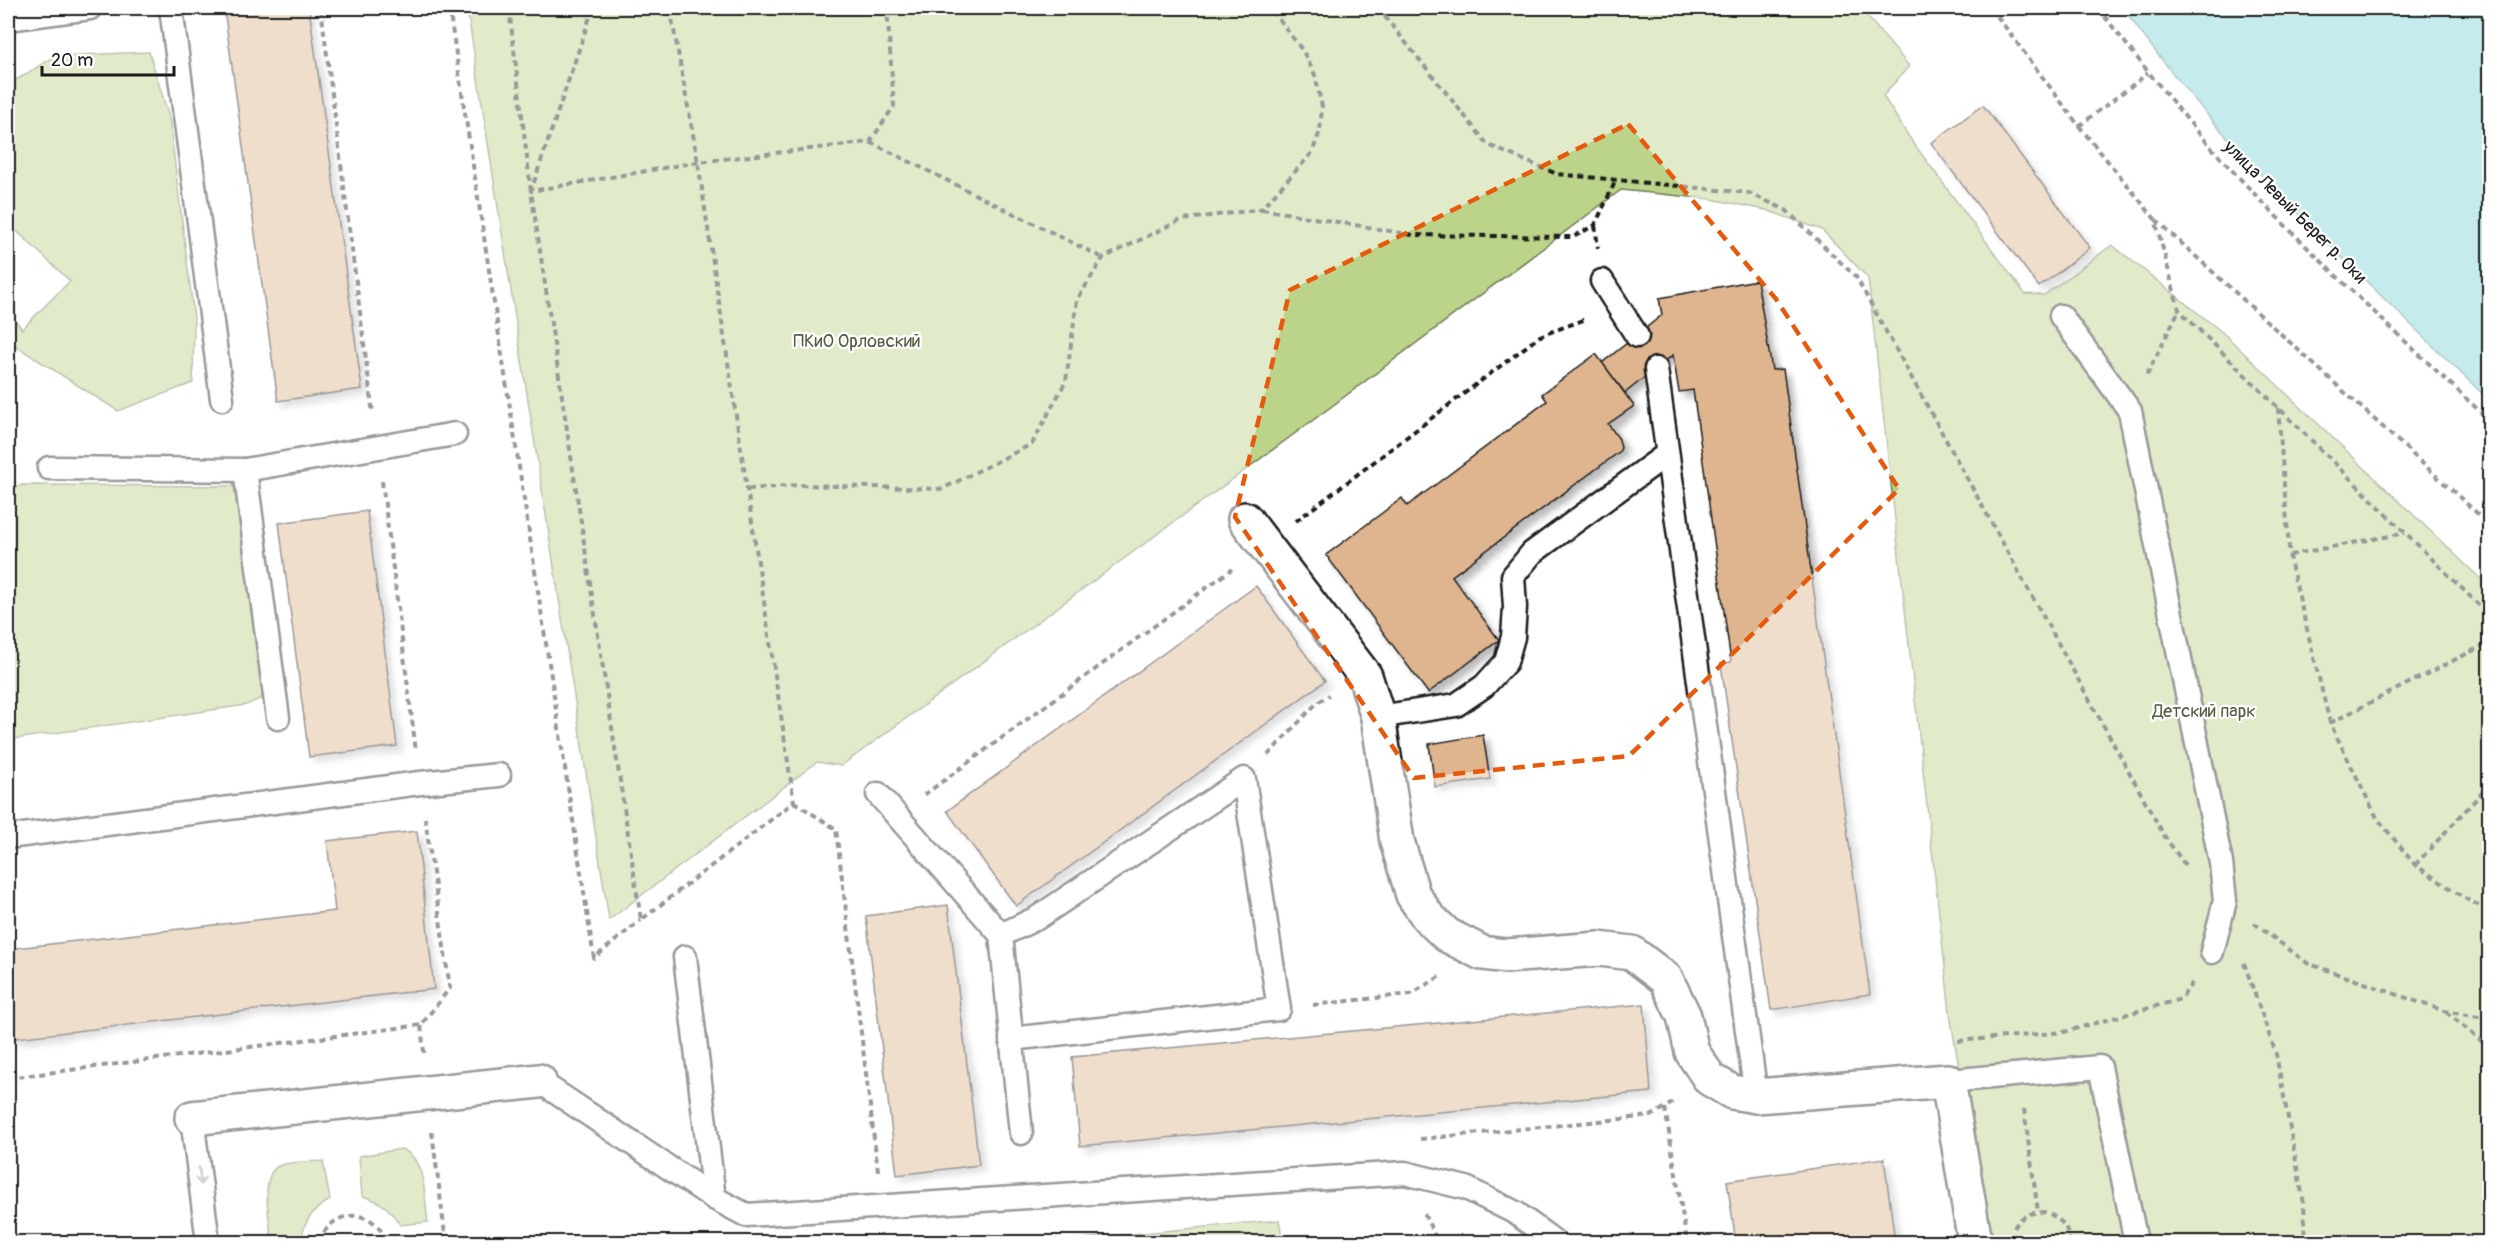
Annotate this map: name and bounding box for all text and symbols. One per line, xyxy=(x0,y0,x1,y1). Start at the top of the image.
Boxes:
scale bar xyxy=(42,39,174,77)
text: 20 m xyxy=(51,49,93,72)
street label: улица Левый Берег р. Оки xyxy=(2218,135,2372,289)
park label: ПКиО Орловский xyxy=(793,330,921,353)
park label: Детский парк xyxy=(2152,700,2256,723)
one-way arrow xyxy=(194,1166,205,1186)

